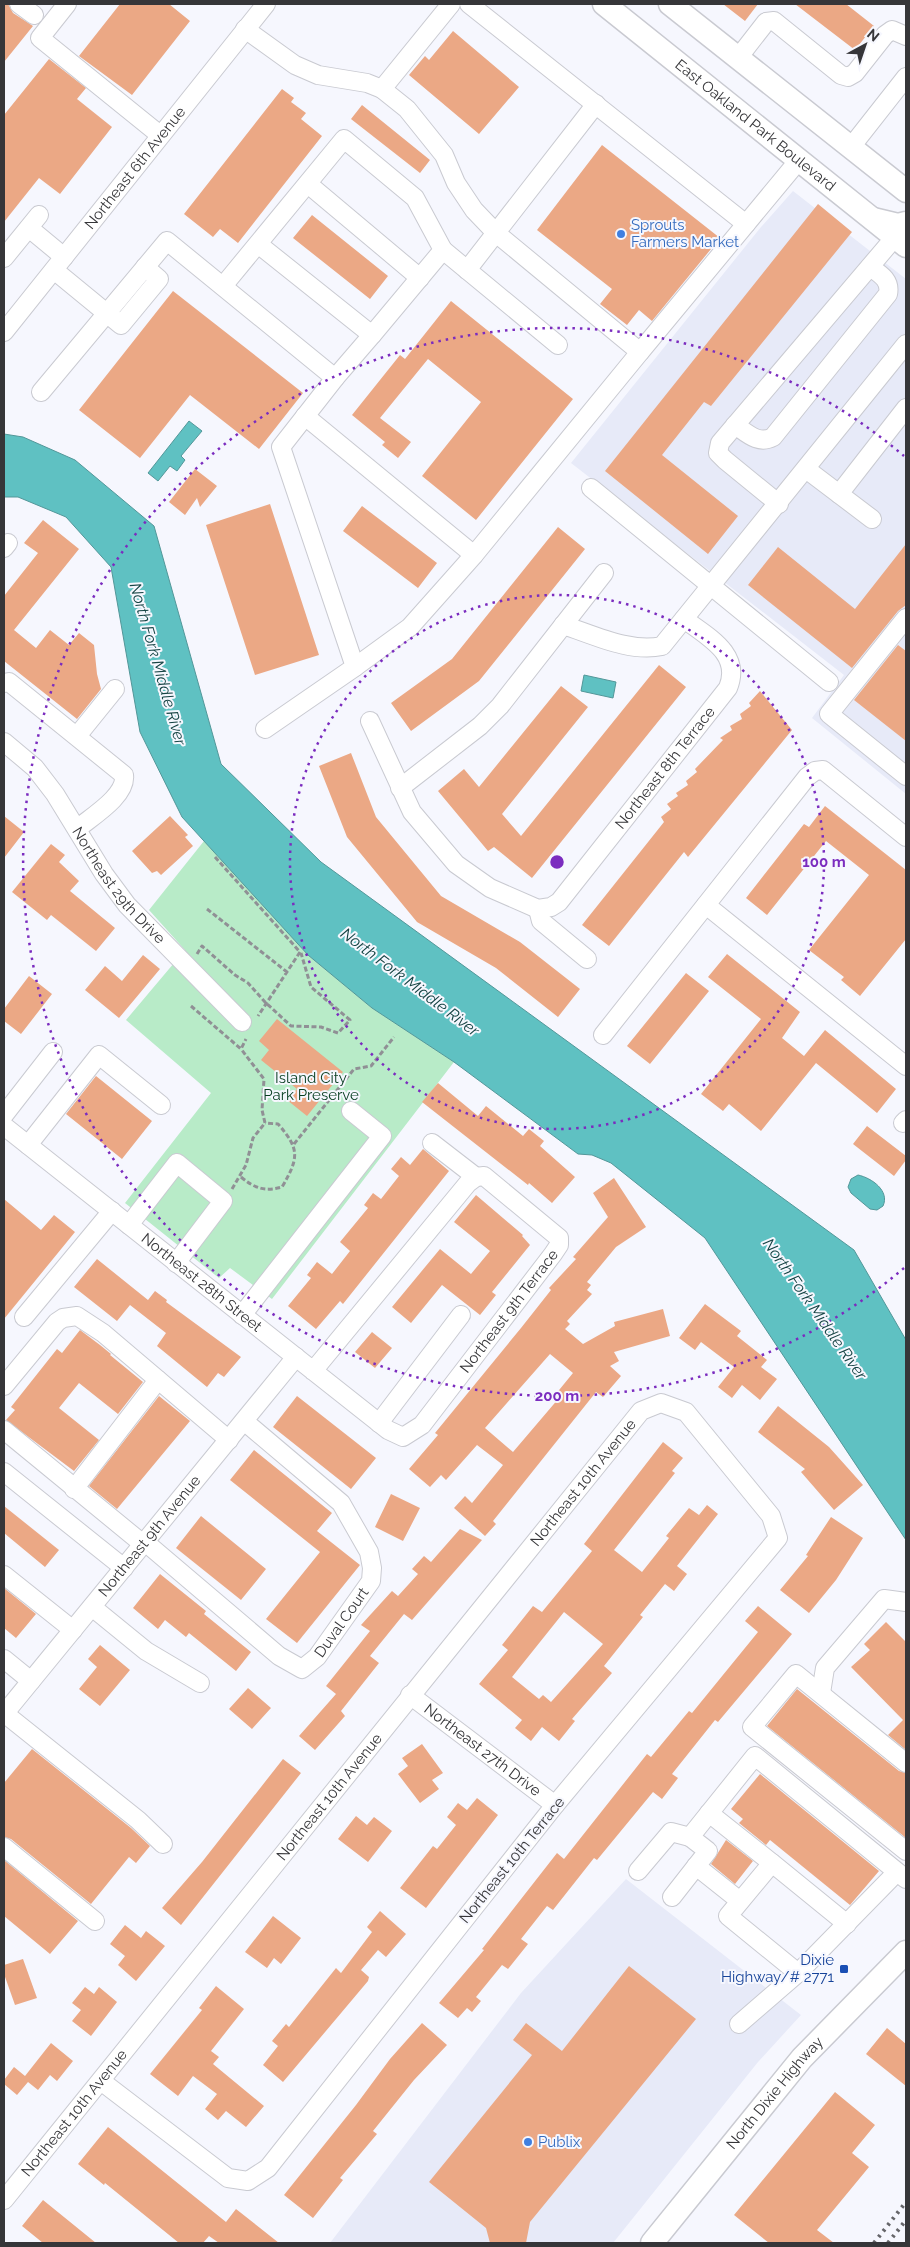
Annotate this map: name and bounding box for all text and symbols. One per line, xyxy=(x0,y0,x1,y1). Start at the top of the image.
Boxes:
north arrow xyxy=(840,20,890,70)
text: N xyxy=(864,25,883,45)
street label: East Oakland Park Boulevard xyxy=(672,56,839,195)
street label: Northeast 6th Avenue xyxy=(81,103,189,233)
place label: Sprouts Farmers Market xyxy=(631,216,739,251)
marker: Sprouts Farmers Market xyxy=(615,228,627,240)
water label: North Fork Middle River xyxy=(126,581,190,748)
street label: Northeast 8th Terrace xyxy=(611,703,719,832)
street label: Northeast 29th Drive xyxy=(68,824,169,948)
centre of rings xyxy=(548,853,566,871)
text: 100 m xyxy=(802,853,846,871)
water label: North Fork Middle River xyxy=(337,924,483,1040)
park label: Island City Park Preserve xyxy=(263,1069,359,1104)
street label: Northeast 28th Street xyxy=(138,1229,265,1336)
water label: North Fork Middle River xyxy=(759,1235,871,1384)
street label: Northeast 9th Terrace xyxy=(456,1246,562,1377)
text: 200 m xyxy=(535,1387,579,1405)
street label: Northeast 10th Avenue xyxy=(527,1415,640,1550)
street label: Northeast 9th Avenue xyxy=(95,1472,205,1600)
street label: Duval Court xyxy=(311,1584,373,1661)
street label: Northeast 27th Drive xyxy=(421,1700,545,1800)
street label: Northeast 10th Avenue xyxy=(273,1730,386,1864)
street label: Northeast 10th Terrace xyxy=(456,1793,569,1927)
place label: Dixie Highway/# 2771 xyxy=(721,1951,835,1986)
marker: Dixie Highway/# 2771 xyxy=(838,1963,850,1975)
street label: North Dixie Highway xyxy=(723,2033,827,2153)
street label: Northeast 10th Avenue xyxy=(18,2046,131,2180)
place label: Publix xyxy=(538,2133,581,2151)
marker: Publix xyxy=(522,2136,534,2148)

